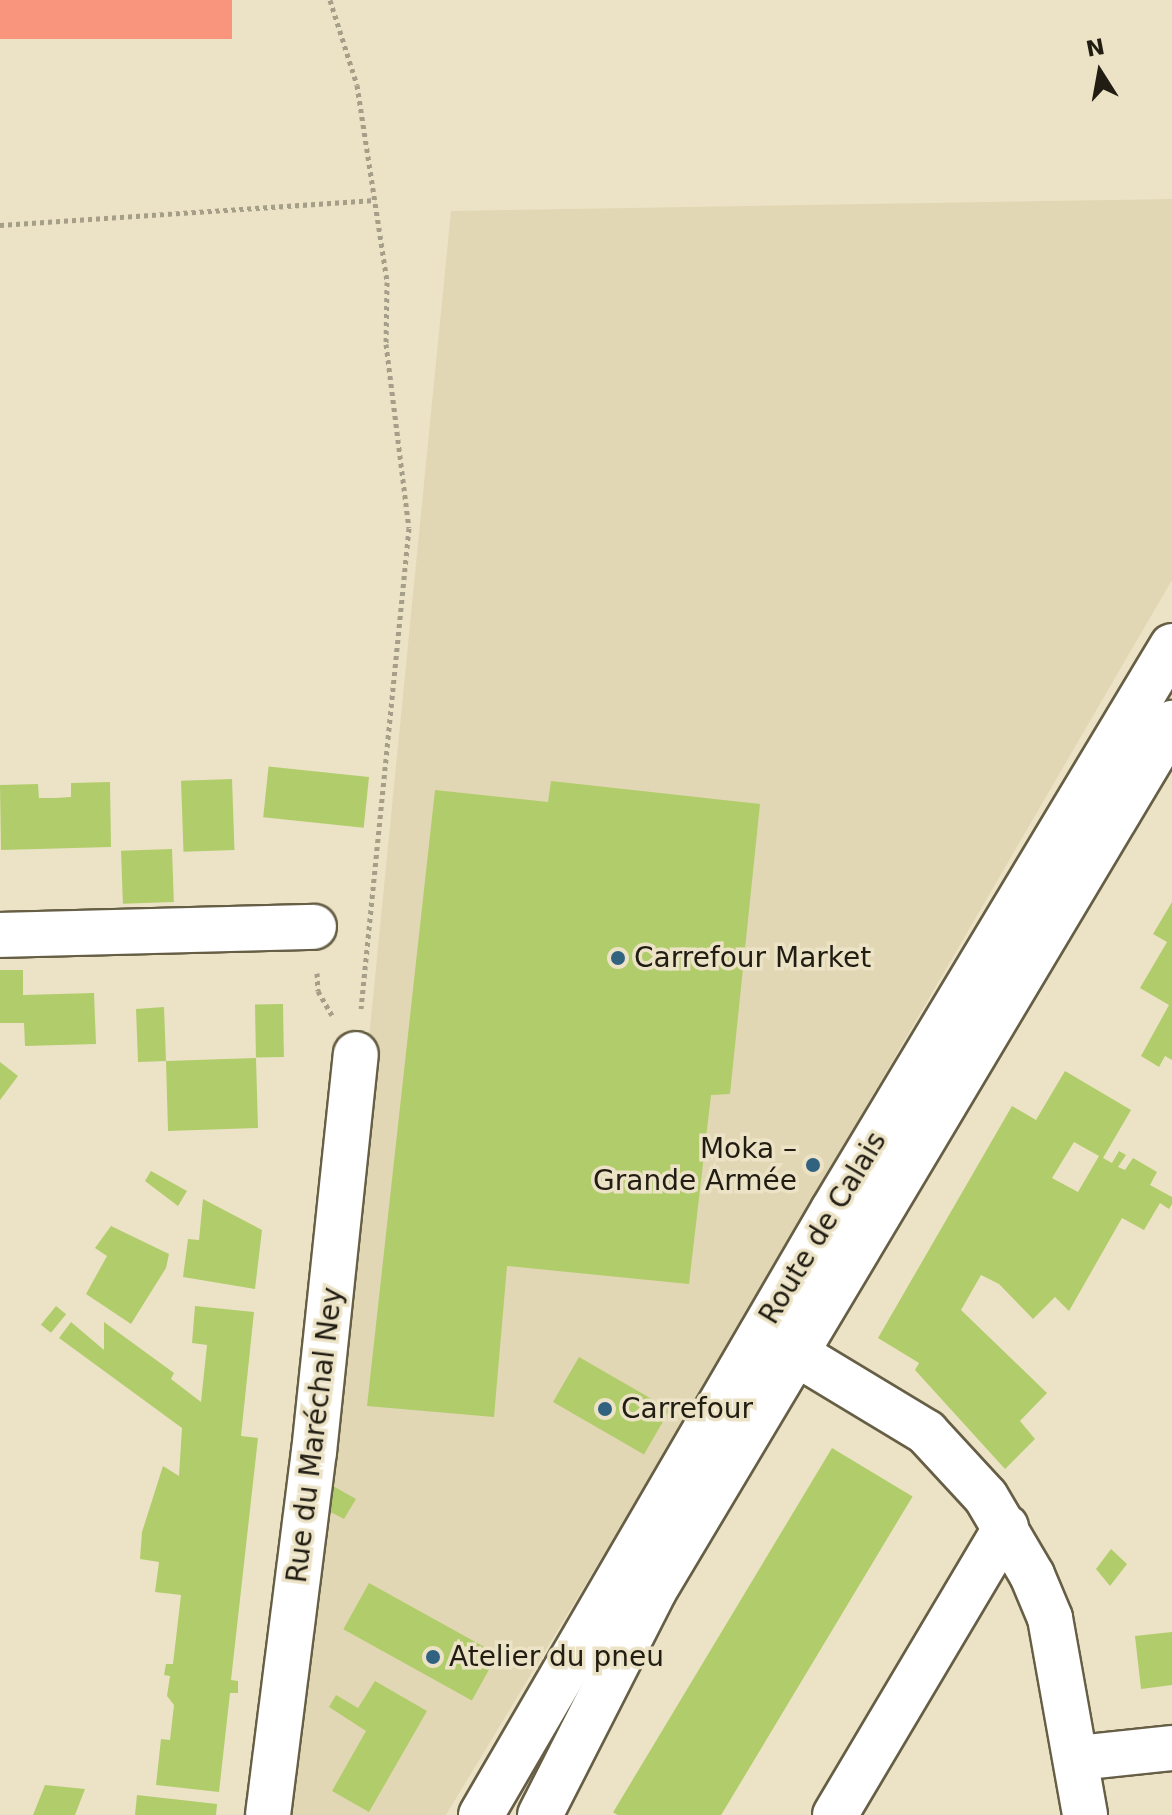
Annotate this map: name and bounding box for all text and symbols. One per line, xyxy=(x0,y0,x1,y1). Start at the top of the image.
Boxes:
north arrow xyxy=(1060,32,1140,112)
text: N xyxy=(1084,34,1107,62)
place label: Carrefour Market xyxy=(634,941,871,975)
marker: Carrefour Market xyxy=(609,949,627,967)
street label: Route de Calais xyxy=(752,1126,894,1330)
place label: Moka – Grande Armée xyxy=(593,1132,797,1198)
marker: Moka – Grande Armée xyxy=(804,1156,822,1174)
street label: Rue du Maréchal Ney xyxy=(280,1285,350,1585)
place label: Carrefour xyxy=(621,1392,753,1426)
marker: Carrefour xyxy=(596,1400,614,1418)
place label: Atelier du pneu xyxy=(449,1640,664,1674)
marker: Atelier du pneu xyxy=(424,1648,442,1666)

